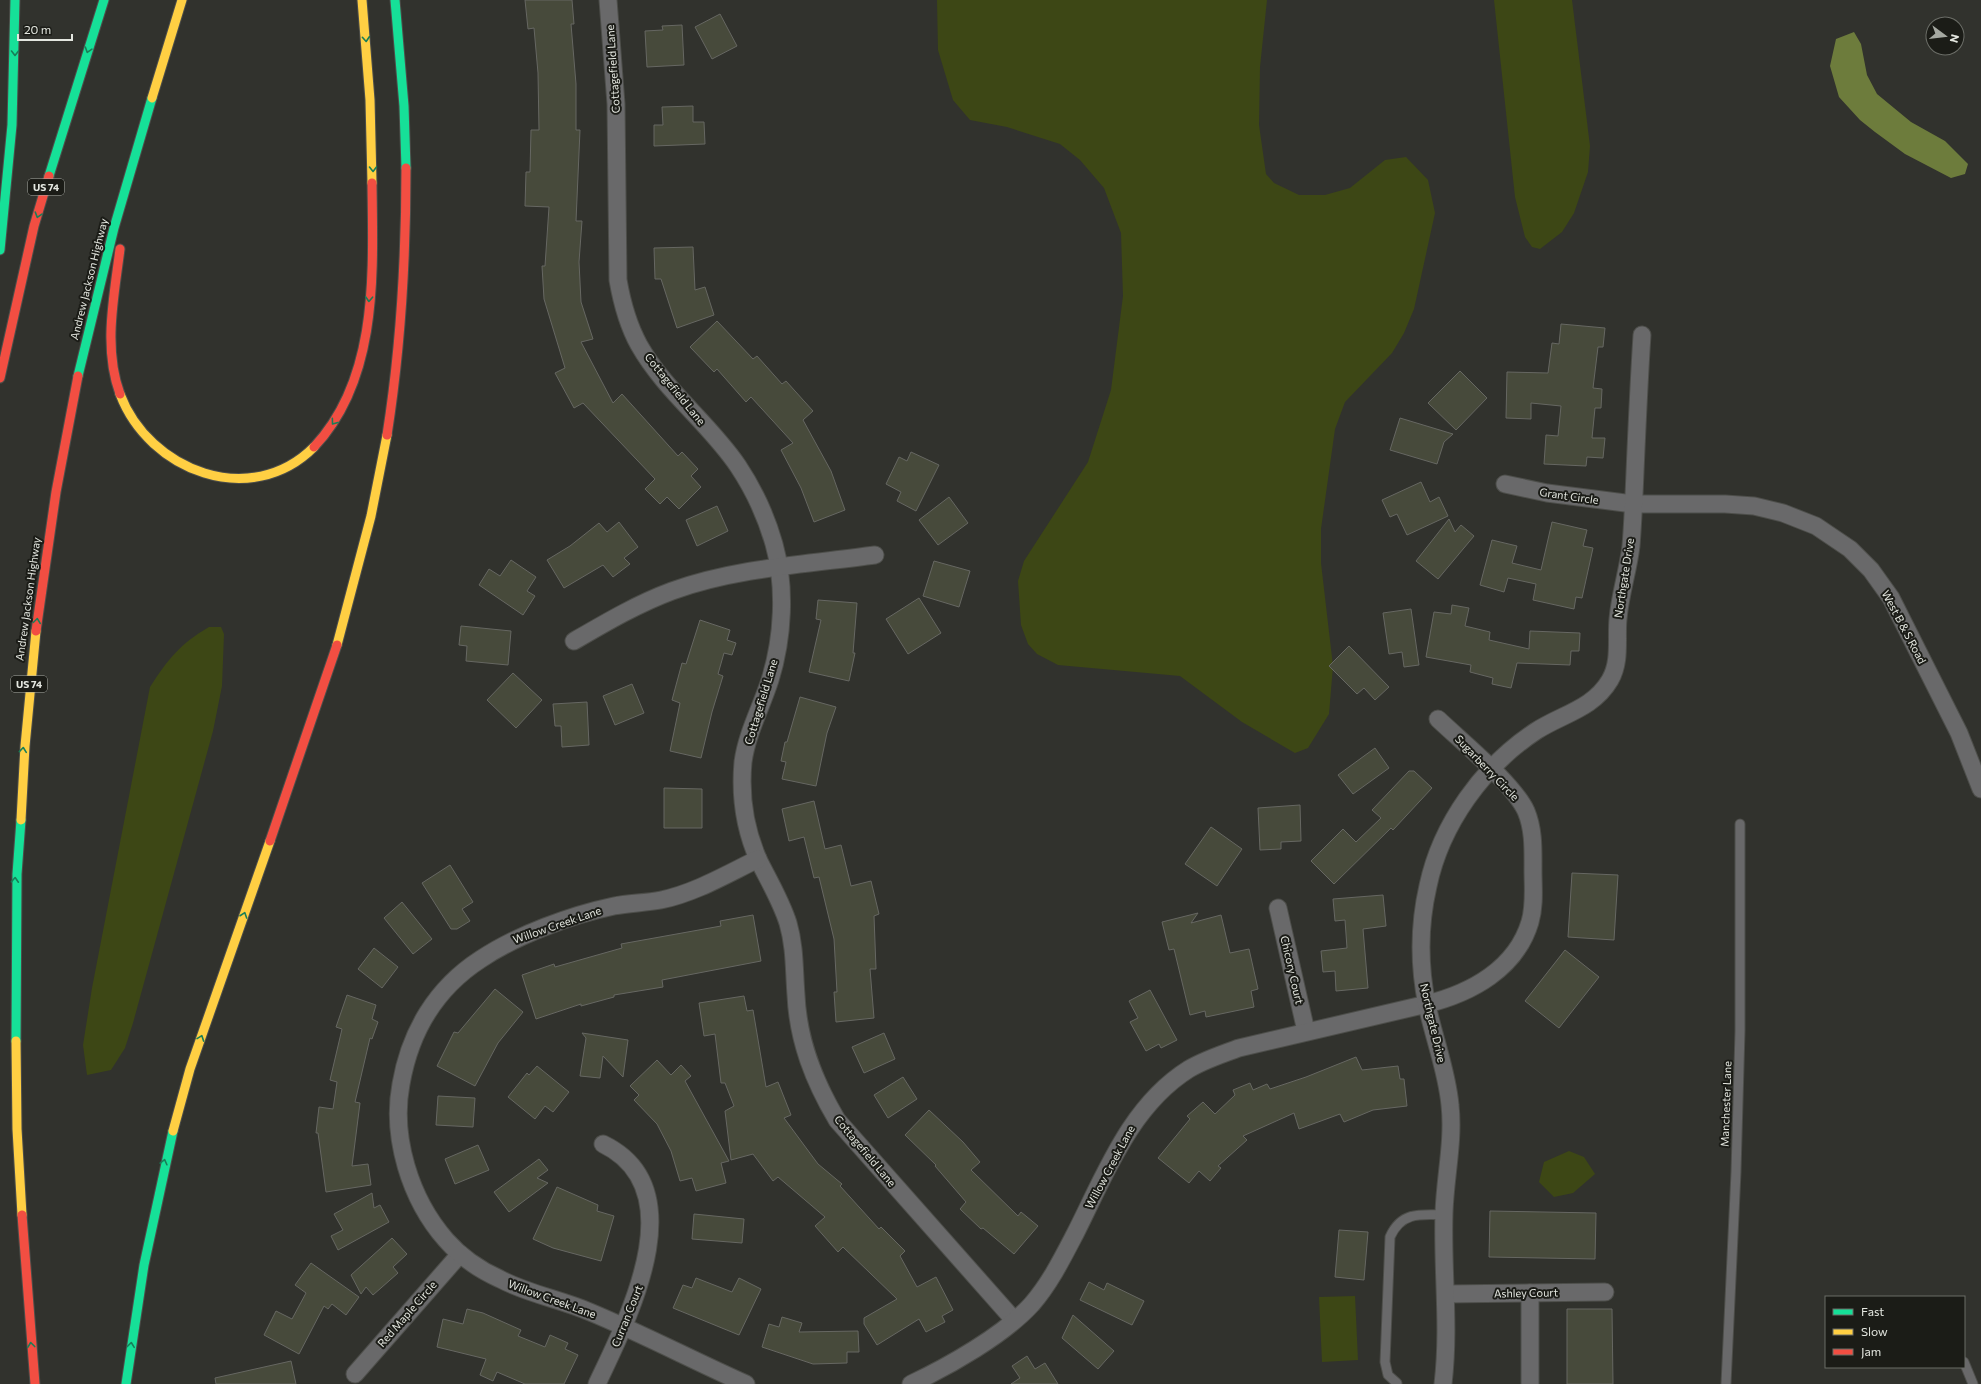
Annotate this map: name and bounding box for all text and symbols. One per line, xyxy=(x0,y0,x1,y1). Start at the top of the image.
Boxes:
scale bar xyxy=(18,16,72,42)
north arrow xyxy=(1925,16,1965,56)
text: 20 m xyxy=(24,22,51,36)
street label: Cottagefield Lane xyxy=(603,24,622,114)
text: N xyxy=(1948,33,1962,44)
one-way arrow xyxy=(361,36,370,42)
one-way arrow xyxy=(84,47,93,54)
one-way arrow xyxy=(11,50,19,56)
one-way arrow xyxy=(369,166,377,172)
road number: US 74 xyxy=(28,179,64,195)
one-way arrow xyxy=(34,211,43,218)
street label: Andrew Jackson Highway xyxy=(67,217,111,341)
one-way arrow xyxy=(365,296,374,302)
street label: Cottagefield Lane xyxy=(642,350,708,427)
one-way arrow xyxy=(332,417,339,424)
street label: Grant Circle xyxy=(1539,485,1600,506)
street label: Andrew Jackson Highway xyxy=(12,536,44,662)
street label: Northgate Drive xyxy=(1611,537,1636,619)
street label: West B & S Road xyxy=(1880,588,1929,666)
one-way arrow xyxy=(32,618,41,624)
street label: Cottagefield Lane xyxy=(741,657,780,746)
road number: US 74 xyxy=(11,676,47,692)
street label: Sugarberry Circle xyxy=(1453,732,1522,803)
one-way arrow xyxy=(18,747,27,753)
one-way arrow xyxy=(11,877,19,883)
street label: Willow Creek Lane xyxy=(511,903,603,946)
one-way arrow xyxy=(239,912,248,919)
street label: Chicory Court xyxy=(1278,934,1307,1006)
street label: Northgate Drive xyxy=(1418,982,1449,1064)
one-way arrow xyxy=(196,1034,205,1041)
street label: Manchester Lane xyxy=(1718,1061,1734,1147)
street label: Cottagefield Lane xyxy=(832,1113,899,1189)
street label: Willow Creek Lane xyxy=(1082,1123,1137,1211)
one-way arrow xyxy=(159,1159,168,1166)
street label: Willow Creek Lane xyxy=(506,1277,598,1321)
street label: Red Maple Circle xyxy=(374,1278,439,1349)
street label: Curran Court xyxy=(608,1282,645,1349)
street label: Ashley Court xyxy=(1494,1285,1559,1300)
legend xyxy=(1825,1296,1965,1368)
text: Fast xyxy=(1861,1304,1884,1318)
text: Slow xyxy=(1861,1324,1888,1338)
one-way arrow xyxy=(27,1342,36,1348)
one-way arrow xyxy=(126,1342,135,1348)
text: Jam xyxy=(1861,1344,1881,1359)

